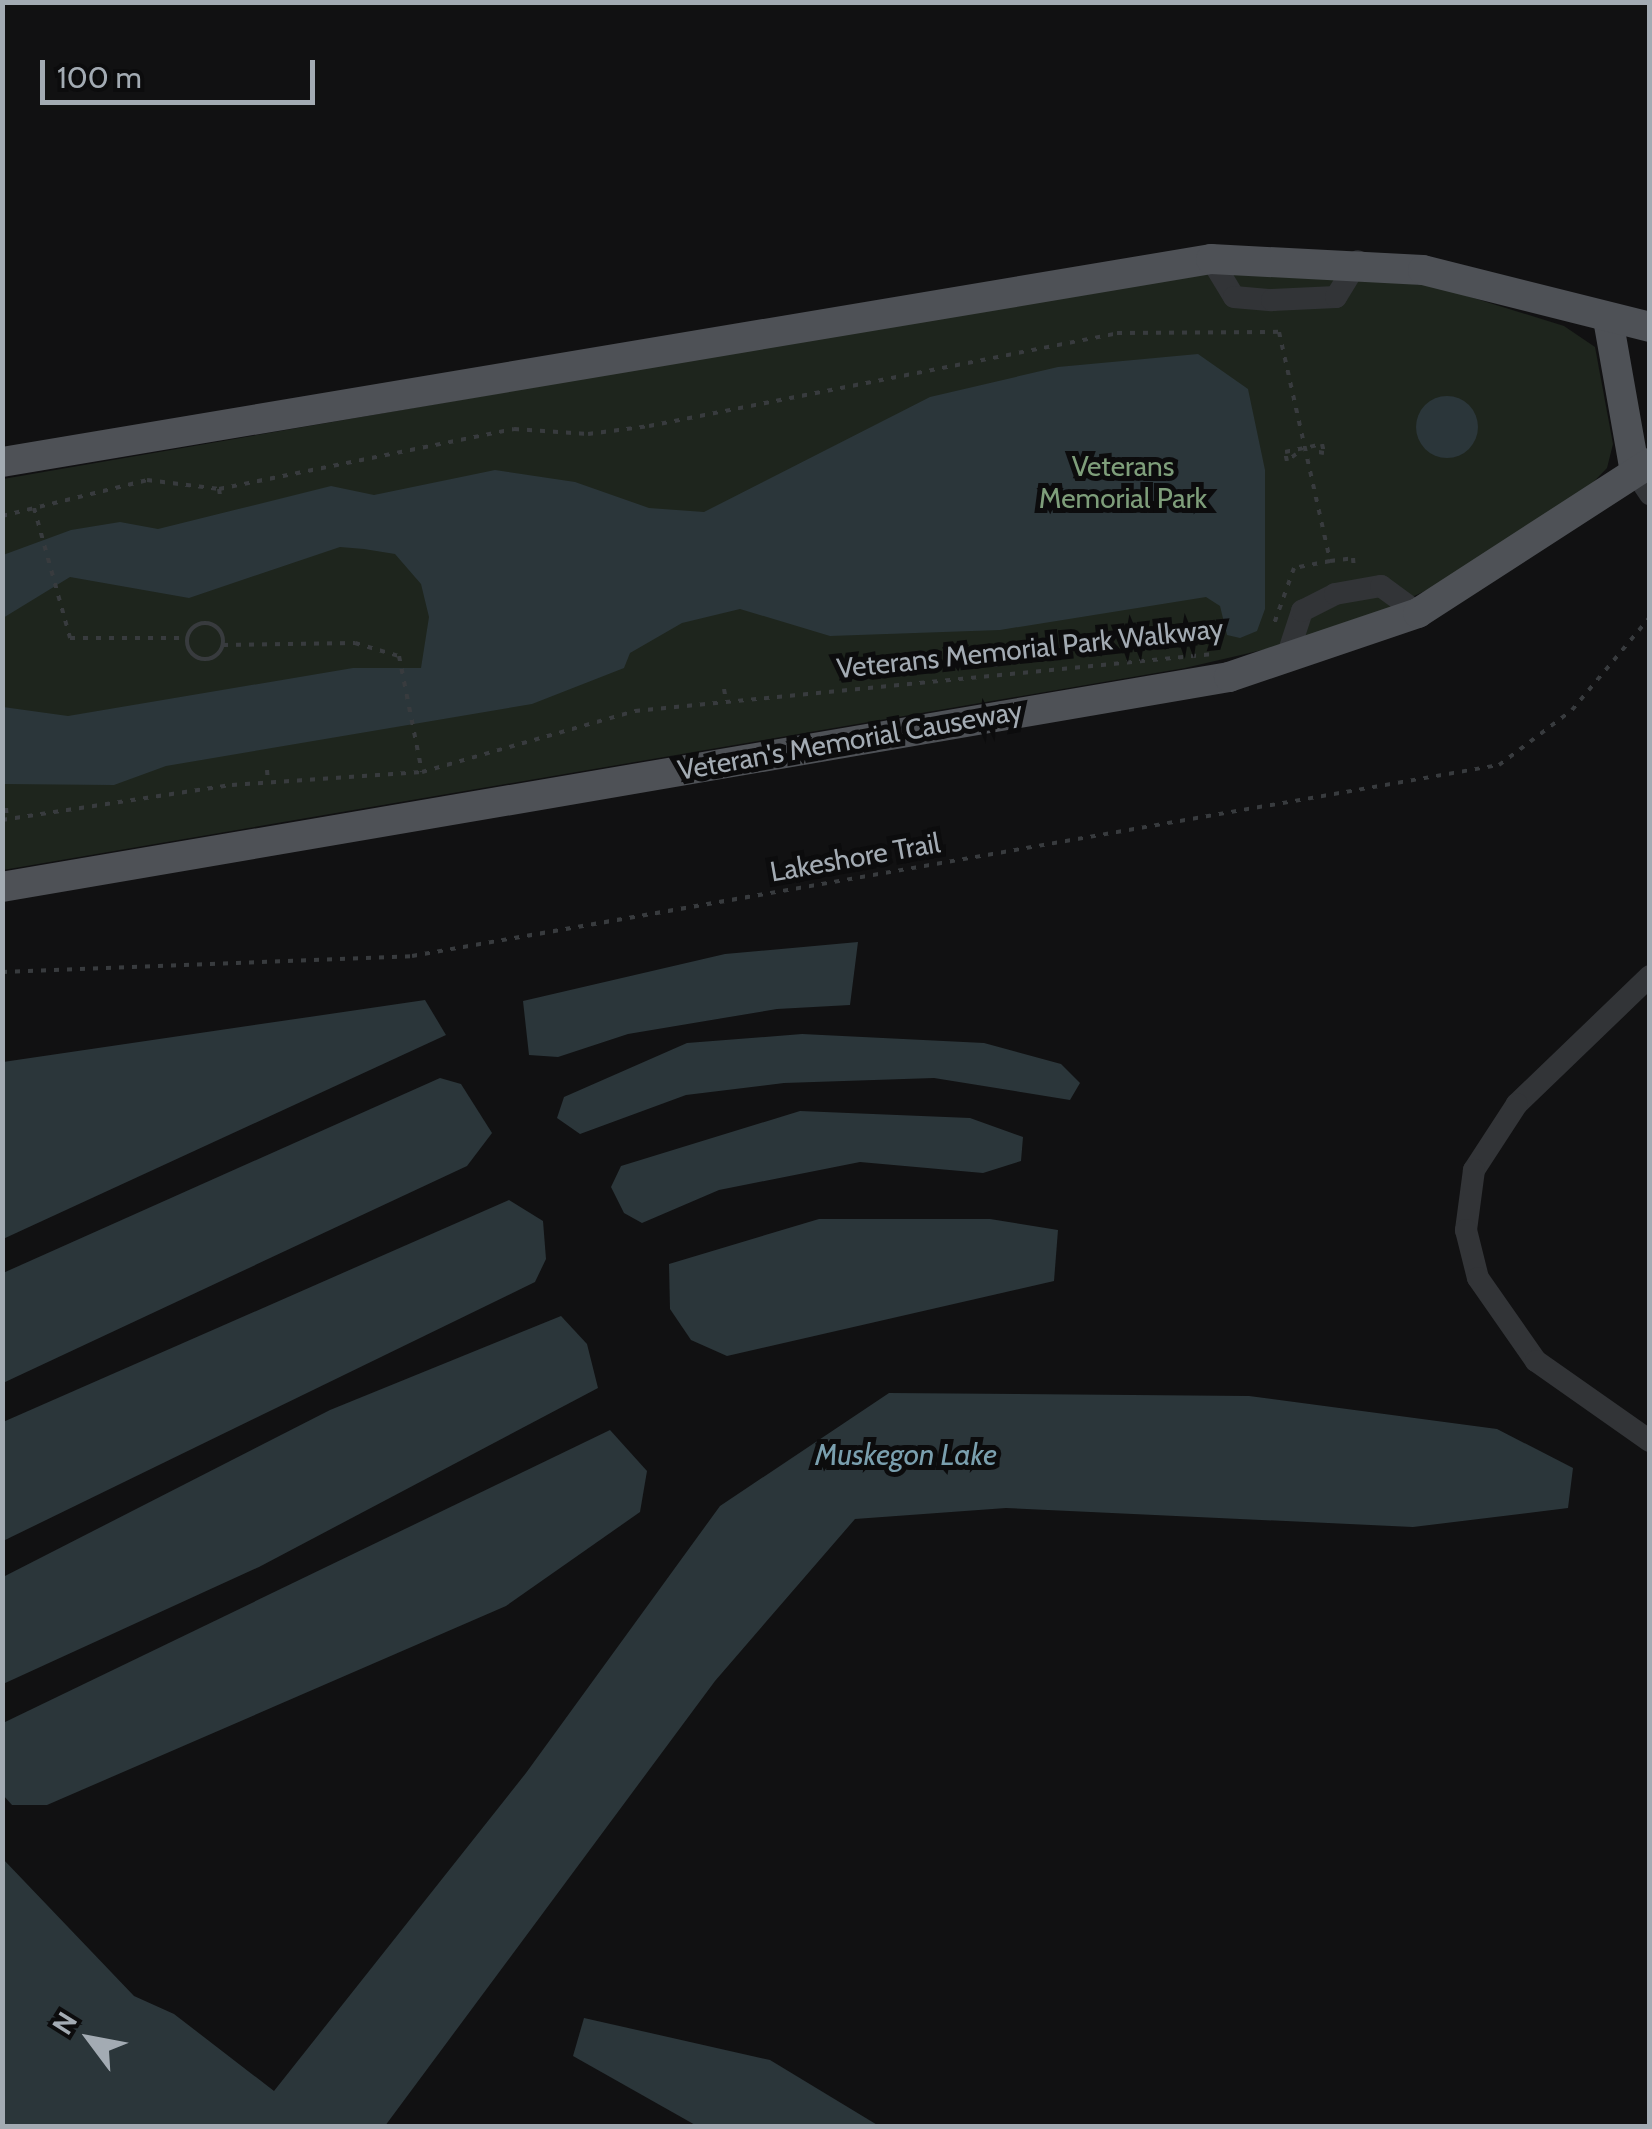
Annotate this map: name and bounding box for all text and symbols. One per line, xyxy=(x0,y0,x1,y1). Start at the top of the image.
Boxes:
scale bar xyxy=(45,40,320,102)
text: 100 m xyxy=(57,59,142,96)
park label: Veterans Memorial Park xyxy=(1039,449,1207,515)
street label: Veterans Memorial Park Walkway xyxy=(835,611,1225,685)
street label: Veteran's Memorial Causeway xyxy=(675,693,1025,787)
street label: Lakeshore Trail xyxy=(767,826,943,888)
water label: Muskegon Lake xyxy=(815,1437,997,1473)
north arrow xyxy=(40,1989,140,2089)
text: N xyxy=(45,2006,84,2041)

